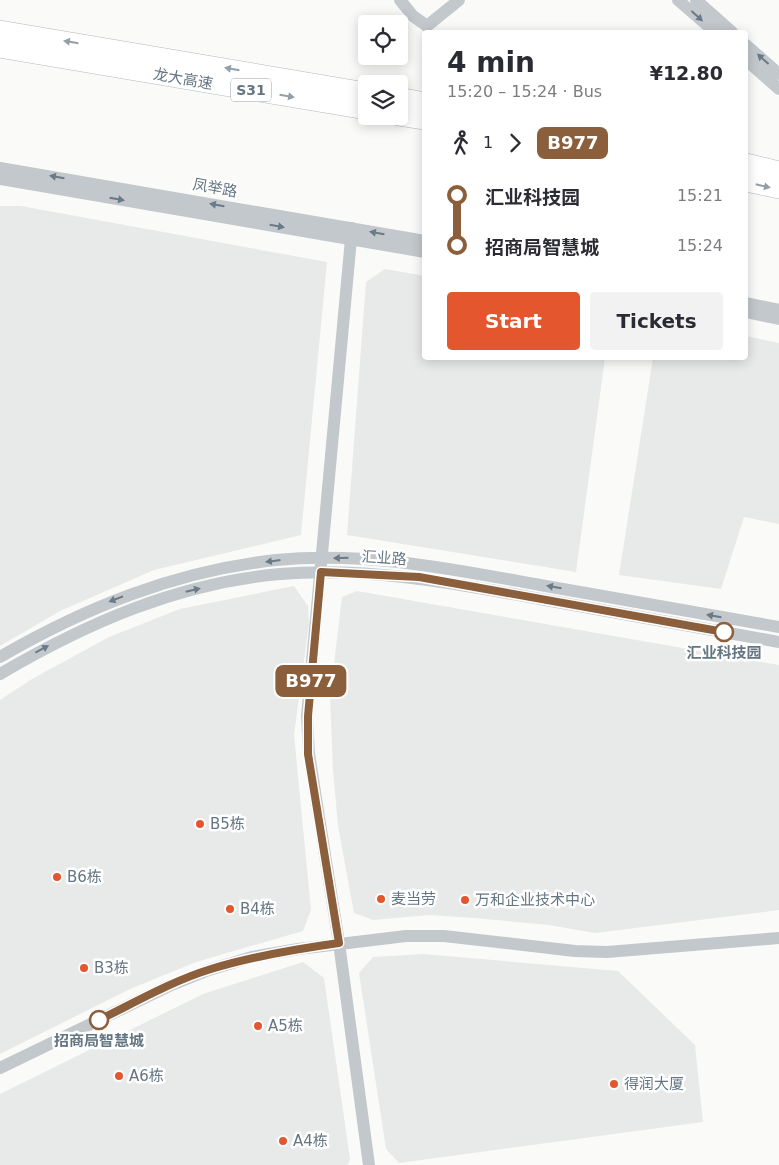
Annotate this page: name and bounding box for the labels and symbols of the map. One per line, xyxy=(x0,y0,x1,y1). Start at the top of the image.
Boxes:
one-way arrow xyxy=(690,10,702,22)
one-way arrow xyxy=(63,37,79,45)
one-way arrow xyxy=(756,54,769,65)
one-way arrow xyxy=(224,64,240,72)
street label: 龙大高速 xyxy=(152,65,214,93)
road number: S31 xyxy=(231,78,271,102)
one-way arrow xyxy=(279,93,295,101)
one-way arrow xyxy=(48,173,64,181)
street label: 凤举路 xyxy=(191,175,239,201)
one-way arrow xyxy=(755,182,771,190)
one-way arrow xyxy=(109,196,125,204)
one-way arrow xyxy=(209,200,225,208)
one-way arrow xyxy=(270,223,286,231)
one-way arrow xyxy=(369,228,385,236)
street label: 汇业路 xyxy=(361,547,407,569)
one-way arrow xyxy=(333,554,349,562)
one-way arrow xyxy=(265,557,281,565)
one-way arrow xyxy=(545,582,561,590)
one-way arrow xyxy=(185,586,200,594)
one-way arrow xyxy=(108,595,123,603)
one-way arrow xyxy=(705,611,721,619)
marker: 汇业科技园 xyxy=(714,622,734,642)
place label: 汇业科技园 xyxy=(686,644,762,662)
one-way arrow xyxy=(35,645,50,653)
line badge: B977 xyxy=(276,665,346,697)
place label: B5栋 xyxy=(210,815,245,833)
marker: B5栋 xyxy=(194,818,206,830)
place label: B6栋 xyxy=(67,868,102,886)
marker: B6栋 xyxy=(51,871,63,883)
place label: 麦当劳 xyxy=(391,890,436,908)
place label: 万和企业技术中心 xyxy=(475,891,595,909)
marker: 麦当劳 xyxy=(375,893,387,905)
marker: 万和企业技术中心 xyxy=(459,894,471,906)
place label: B4栋 xyxy=(240,900,275,918)
marker: B4栋 xyxy=(224,903,236,915)
place label: B3栋 xyxy=(94,959,129,977)
marker: B3栋 xyxy=(78,962,90,974)
marker: 招商局智慧城 xyxy=(89,1010,109,1030)
place label: A5栋 xyxy=(268,1017,303,1035)
marker: A5栋 xyxy=(252,1020,264,1032)
place label: 招商局智慧城 xyxy=(54,1032,144,1050)
place label: A6栋 xyxy=(129,1067,164,1085)
marker: A6栋 xyxy=(113,1070,125,1082)
place label: 得润大厦 xyxy=(624,1075,684,1093)
marker: 得润大厦 xyxy=(608,1078,620,1090)
place label: A4栋 xyxy=(293,1132,328,1150)
marker: A4栋 xyxy=(277,1135,289,1147)

